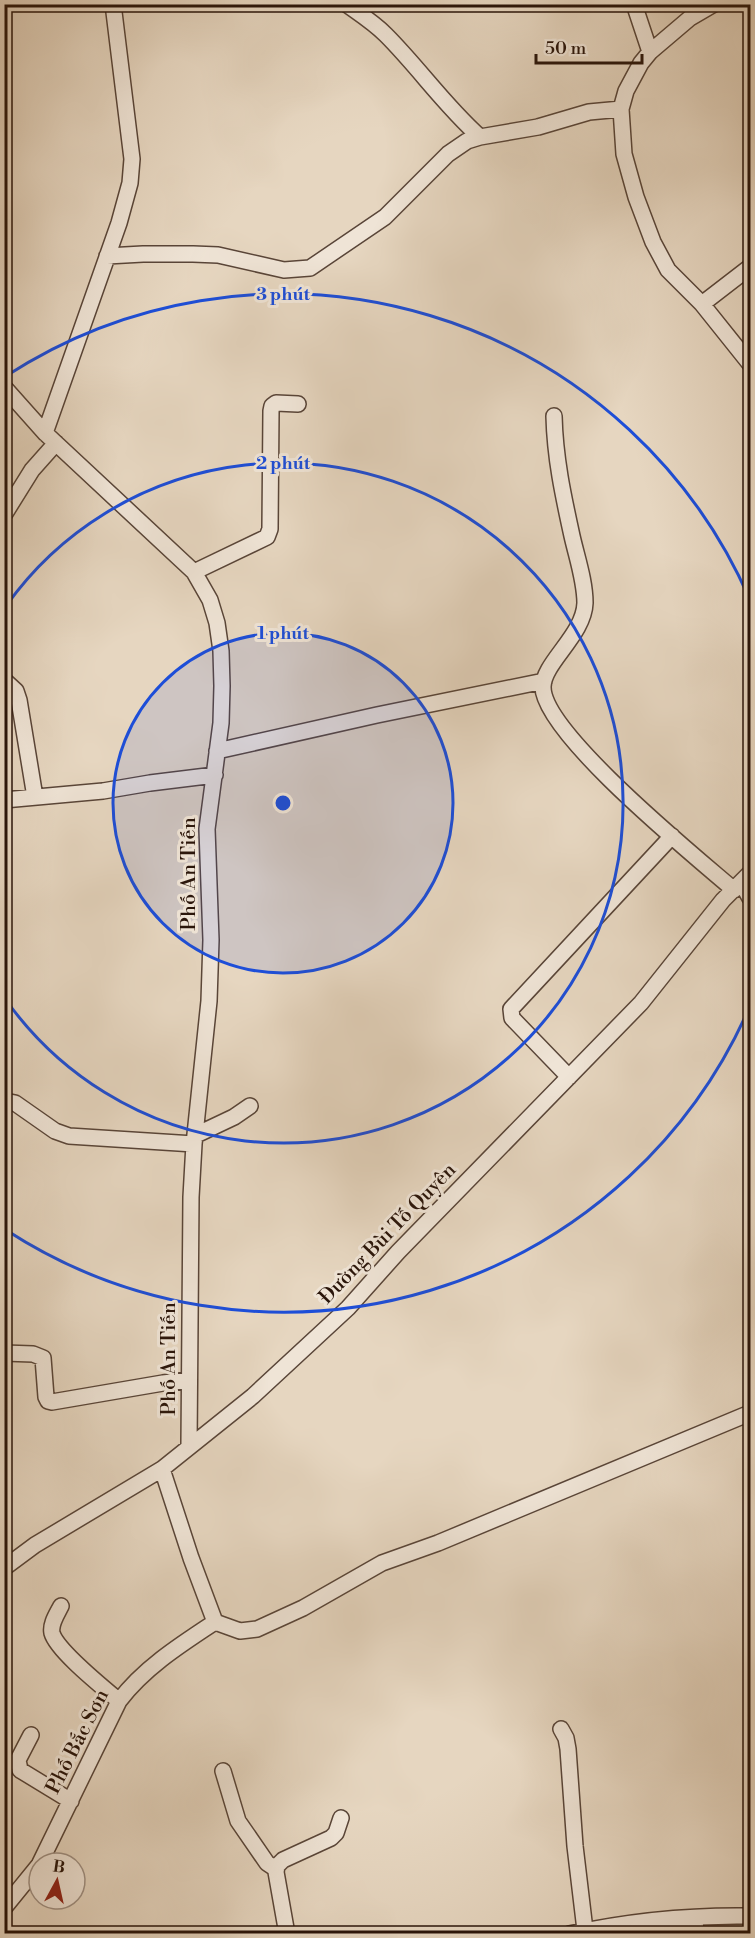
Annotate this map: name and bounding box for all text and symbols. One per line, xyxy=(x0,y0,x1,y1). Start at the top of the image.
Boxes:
scale bar xyxy=(536,27,642,65)
text: 50 m xyxy=(545,37,587,60)
text: 3 phút xyxy=(256,283,310,306)
text: 2 phút xyxy=(256,452,311,475)
text: 1 phút xyxy=(257,622,309,645)
centre of rings xyxy=(273,793,293,813)
street label: Phố An Tiến xyxy=(177,817,202,931)
street label: Đường Bùi Tố Quyên xyxy=(314,1158,462,1310)
street label: Phố An Tiến xyxy=(157,1302,182,1416)
street label: Phố Bắc Sơn xyxy=(41,1685,115,1798)
north arrow xyxy=(27,1851,87,1911)
text: B xyxy=(52,1856,66,1878)

